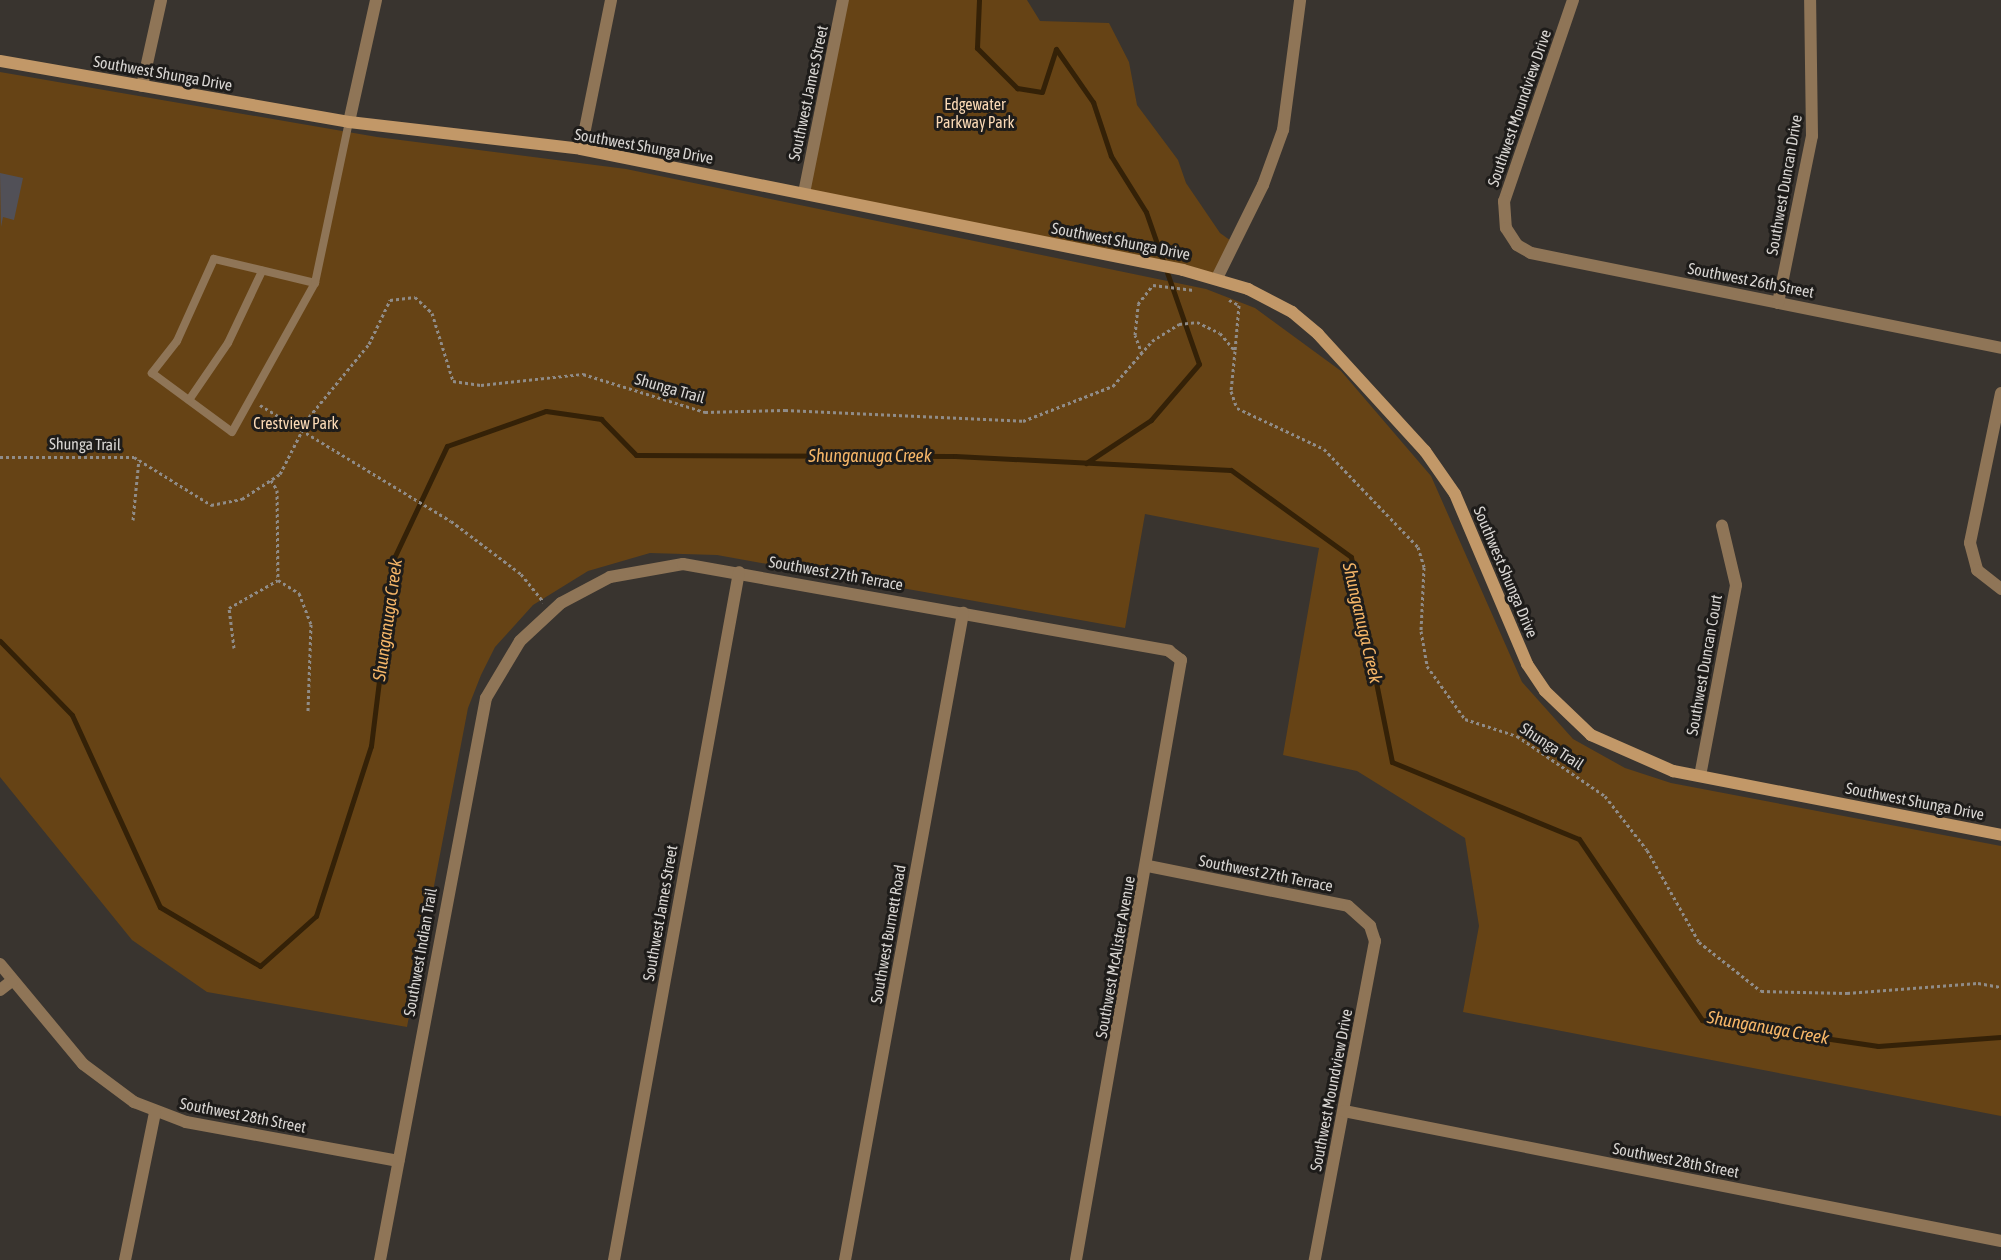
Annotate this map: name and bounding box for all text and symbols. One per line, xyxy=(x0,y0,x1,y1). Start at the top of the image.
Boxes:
street label: Southwest James Street xyxy=(784,24,832,162)
street label: Southwest Moundview Drive xyxy=(1483,27,1555,189)
street label: Southwest Shunga Drive xyxy=(92,51,234,95)
park label: Edgewater Parkway Park xyxy=(935,94,1015,132)
street label: Southwest Duncan Drive xyxy=(1762,113,1806,257)
street label: Southwest Shunga Drive xyxy=(573,124,715,168)
street label: Southwest Shunga Drive xyxy=(1050,218,1192,264)
street label: Southwest 26th Street xyxy=(1686,258,1816,302)
street label: Shunga Trail xyxy=(633,369,707,407)
park label: Crestview Park xyxy=(253,413,339,433)
street label: Shunga Trail xyxy=(49,434,121,454)
water label: Shunganuga Creek xyxy=(808,445,932,467)
street label: Southwest Shunga Drive xyxy=(1470,504,1542,640)
street label: Southwest 27th Terrace xyxy=(767,552,905,594)
water label: Shunganuga Creek xyxy=(369,557,407,683)
water label: Shunganuga Creek xyxy=(1338,560,1386,686)
street label: Southwest Duncan Court xyxy=(1682,593,1726,737)
street label: Shunga Trail xyxy=(1517,718,1587,774)
street label: Southwest Shunga Drive xyxy=(1844,778,1986,824)
street label: Southwest James Street xyxy=(639,844,681,982)
street label: Southwest 27th Terrace xyxy=(1197,851,1335,895)
street label: Southwest Burnett Road xyxy=(866,863,910,1005)
street label: Southwest McAlister Avenue xyxy=(1091,874,1139,1040)
street label: Southwest Indian Trail xyxy=(399,886,441,1018)
street label: Southwest Moundview Drive xyxy=(1306,1007,1356,1173)
water label: Shunganuga Creek xyxy=(1705,1007,1831,1049)
street label: Southwest 28th Street xyxy=(178,1093,308,1137)
street label: Southwest 28th Street xyxy=(1611,1138,1741,1182)

